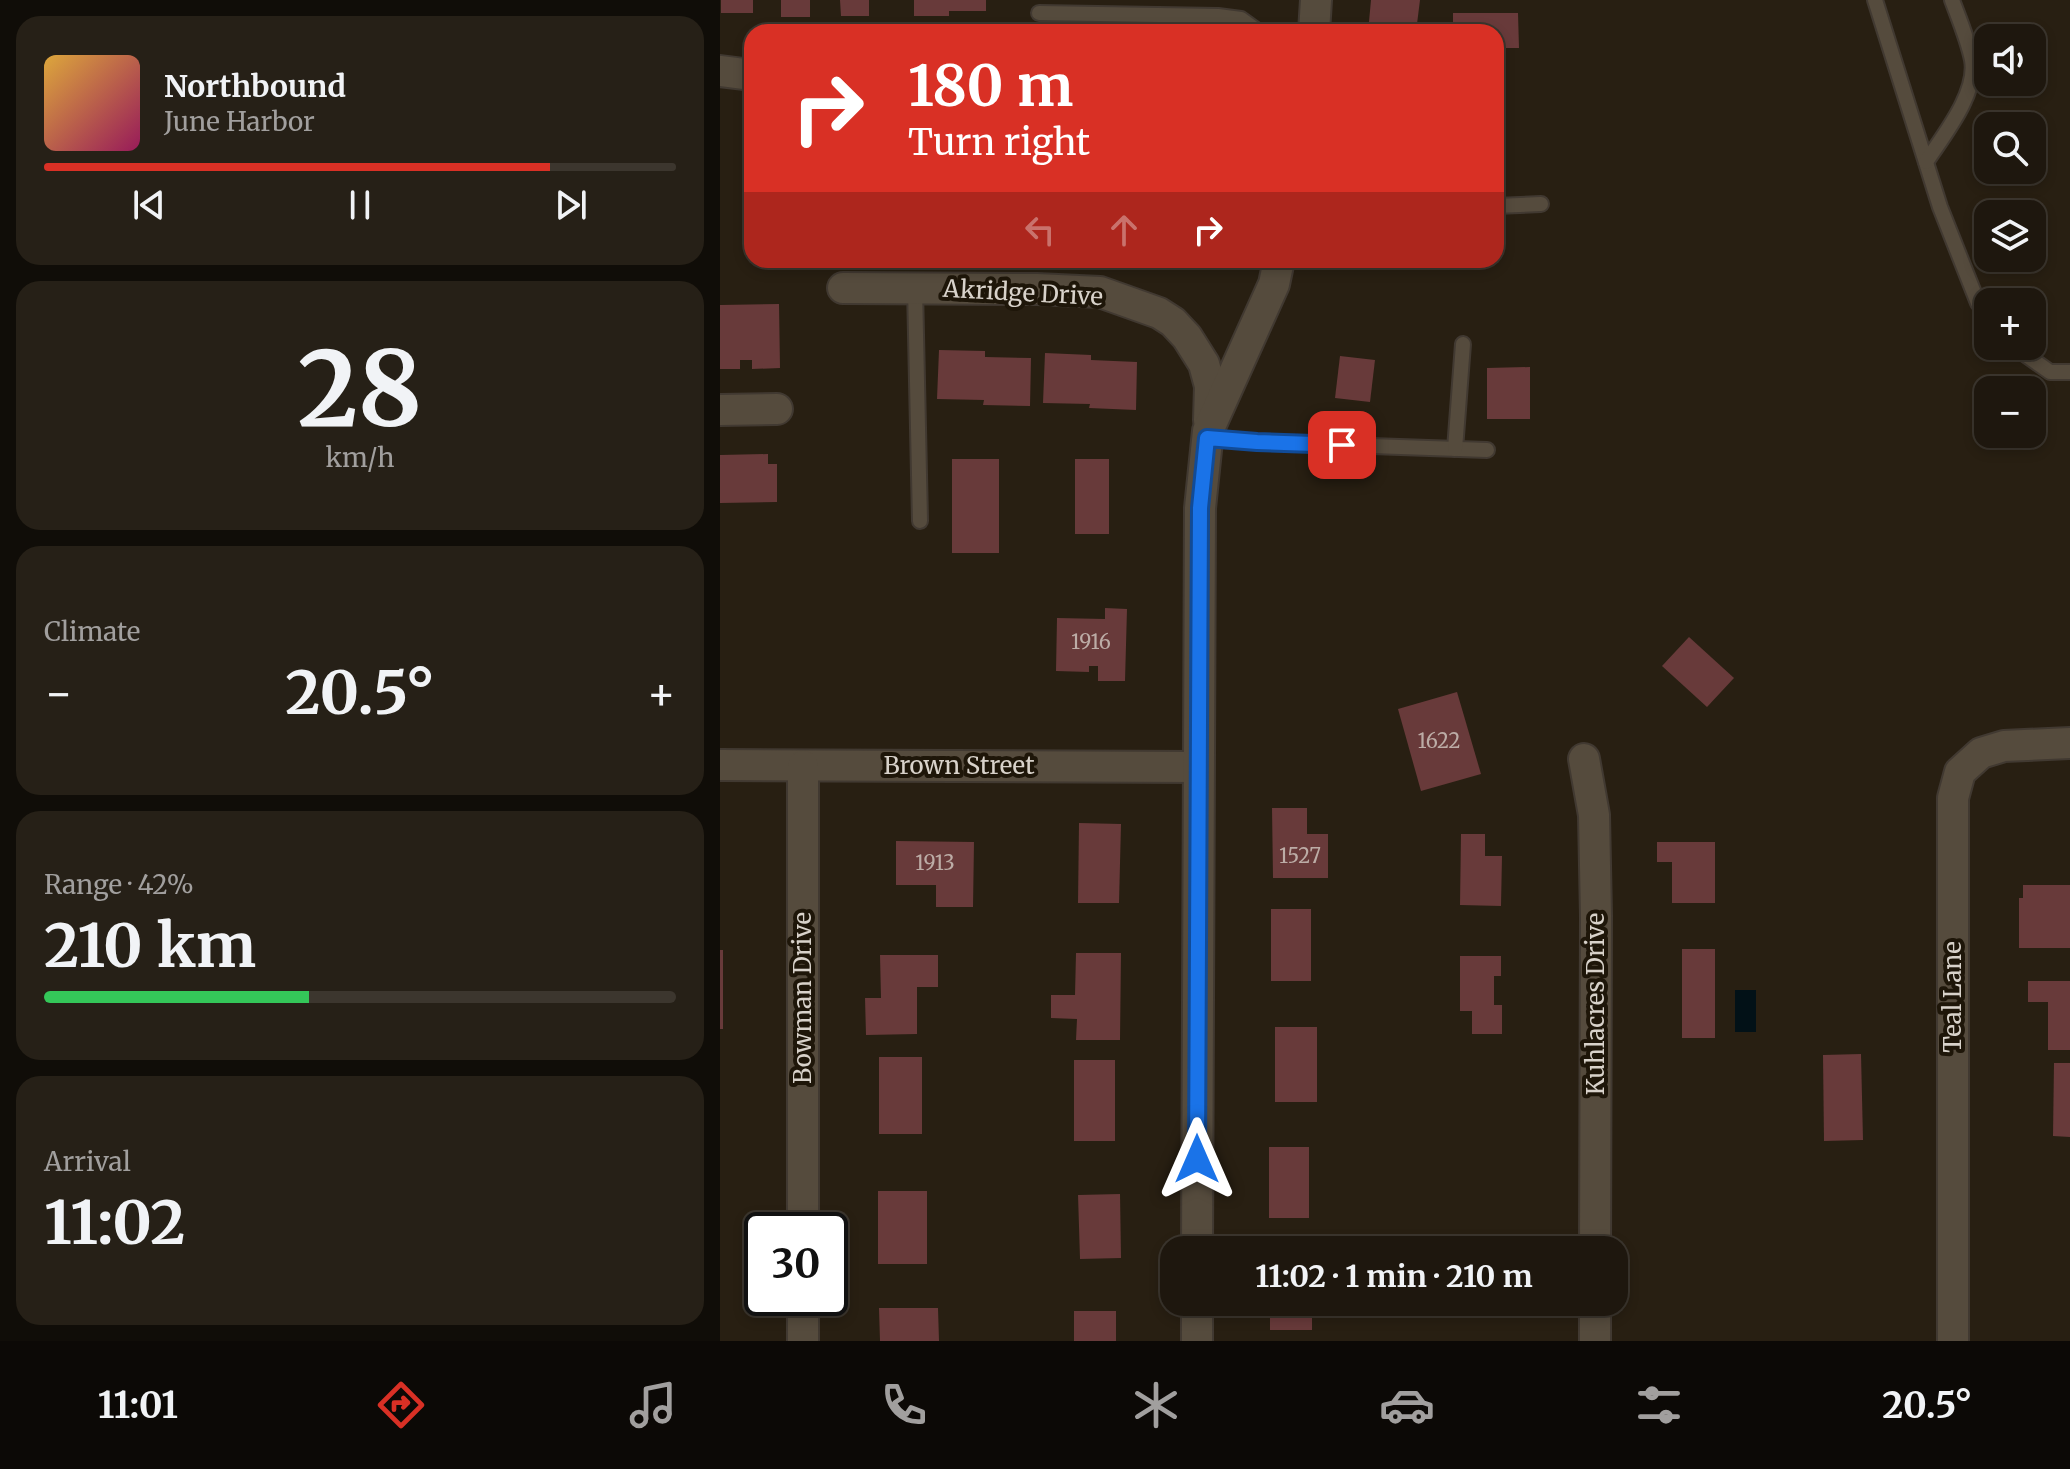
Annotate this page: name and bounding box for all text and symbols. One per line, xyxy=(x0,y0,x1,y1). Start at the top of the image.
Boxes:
map controls xyxy=(1974,24,2046,448)
button: sound xyxy=(1974,24,2046,96)
text: 180 m xyxy=(908,51,1073,121)
icon: right xyxy=(776,56,880,160)
text: Northbound xyxy=(164,67,346,105)
text: June Harbor xyxy=(164,105,315,138)
button: search xyxy=(1974,112,2046,184)
text: Turn right xyxy=(908,120,1090,165)
icon: previous xyxy=(127,183,171,227)
icon: pause xyxy=(338,183,382,227)
icon: next xyxy=(549,183,593,227)
button: layers xyxy=(1974,200,2046,272)
icon: left xyxy=(1018,208,1062,252)
icon: ahead xyxy=(1102,208,1146,252)
icon: right xyxy=(1186,208,1230,252)
street label: Akridge Drive xyxy=(941,273,1104,312)
button: + xyxy=(1974,288,2046,360)
text: 28 xyxy=(298,324,422,454)
button: − xyxy=(1974,376,2046,448)
pin xyxy=(1308,411,1376,479)
icon: arrive xyxy=(1320,423,1364,467)
text: km/h xyxy=(326,441,394,474)
text: Climate xyxy=(44,615,140,648)
house number: 1916 xyxy=(1071,629,1111,654)
text: 20.5° xyxy=(285,655,435,730)
text: − xyxy=(44,666,73,721)
text: + xyxy=(647,666,676,721)
house number: 1622 xyxy=(1418,728,1460,753)
street label: Brown Street xyxy=(883,750,1035,781)
house number: 1527 xyxy=(1279,843,1321,868)
house number: 1913 xyxy=(915,850,955,875)
text: Range · 42% xyxy=(44,868,194,901)
text: 210 km xyxy=(44,908,256,983)
street label: Bowman Drive xyxy=(787,912,818,1084)
street label: Kuhlacres Drive xyxy=(1580,913,1611,1095)
street label: Teal Lane xyxy=(1937,941,1968,1053)
position arrow xyxy=(1155,1117,1239,1201)
text: Arrival xyxy=(44,1145,131,1178)
text: 11:02 xyxy=(44,1185,185,1260)
speed limit sign: 30 xyxy=(744,1212,848,1316)
text: 11:02 · 1 min · 210 m xyxy=(1255,1257,1533,1295)
icon: directions xyxy=(373,1377,429,1433)
icon: music xyxy=(625,1377,681,1433)
icon: phone xyxy=(876,1377,932,1433)
icon: climate xyxy=(1128,1377,1184,1433)
icon: car xyxy=(1379,1377,1435,1433)
icon: filters xyxy=(1631,1377,1687,1433)
text: 11:01 xyxy=(98,1383,178,1428)
text: 20.5° xyxy=(1882,1383,1972,1428)

